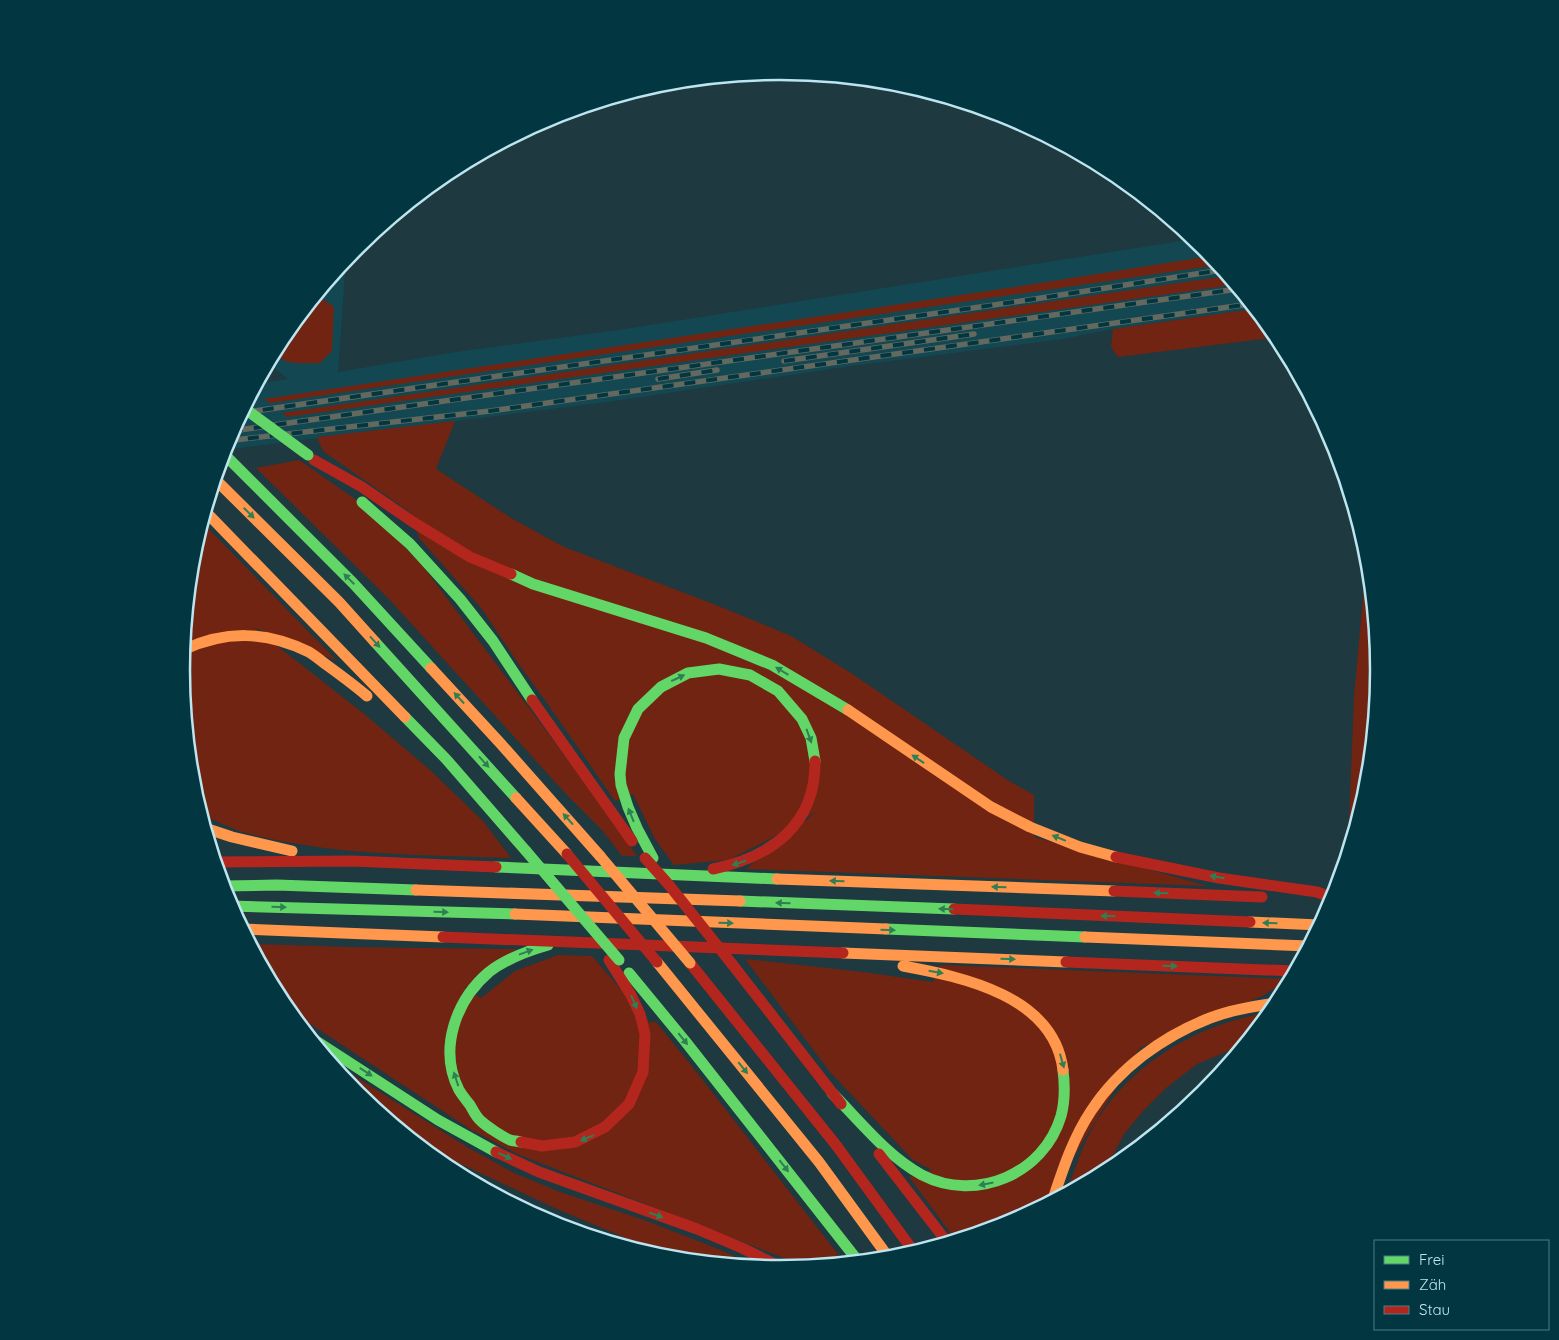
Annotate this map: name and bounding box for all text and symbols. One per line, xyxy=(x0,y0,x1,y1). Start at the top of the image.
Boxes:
one-way arrow xyxy=(243,507,255,519)
one-way arrow xyxy=(343,573,355,585)
one-way arrow xyxy=(369,635,381,647)
one-way arrow xyxy=(775,666,788,675)
one-way arrow xyxy=(671,673,685,681)
one-way arrow xyxy=(453,693,465,705)
one-way arrow xyxy=(805,729,813,744)
one-way arrow xyxy=(912,754,925,764)
one-way arrow xyxy=(478,756,490,768)
one-way arrow xyxy=(627,807,635,822)
one-way arrow xyxy=(562,814,574,826)
one-way arrow xyxy=(1052,834,1067,842)
one-way arrow xyxy=(732,859,747,867)
one-way arrow xyxy=(1208,873,1224,881)
one-way arrow xyxy=(828,877,844,885)
one-way arrow xyxy=(991,883,1007,891)
one-way arrow xyxy=(1153,889,1169,897)
one-way arrow xyxy=(775,898,791,906)
one-way arrow xyxy=(271,903,287,911)
one-way arrow xyxy=(937,904,953,912)
one-way arrow xyxy=(433,909,449,917)
one-way arrow xyxy=(1100,911,1116,919)
one-way arrow xyxy=(1262,918,1278,926)
one-way arrow xyxy=(718,919,734,927)
one-way arrow xyxy=(881,926,897,934)
one-way arrow xyxy=(519,948,534,956)
one-way arrow xyxy=(1000,956,1016,964)
one-way arrow xyxy=(1163,962,1179,970)
one-way arrow xyxy=(928,969,944,977)
one-way arrow xyxy=(630,995,638,1009)
one-way arrow xyxy=(678,1032,689,1045)
one-way arrow xyxy=(1058,1054,1066,1069)
one-way arrow xyxy=(737,1061,748,1074)
one-way arrow xyxy=(359,1068,372,1077)
one-way arrow xyxy=(452,1072,459,1087)
one-way arrow xyxy=(579,1134,594,1142)
one-way arrow xyxy=(497,1152,512,1161)
one-way arrow xyxy=(778,1160,789,1173)
one-way arrow xyxy=(979,1180,994,1188)
one-way arrow xyxy=(649,1211,664,1219)
legend xyxy=(1374,1240,1549,1330)
text: Frei xyxy=(1419,1250,1445,1269)
text: Zäh xyxy=(1419,1275,1446,1294)
text: Stau xyxy=(1419,1300,1450,1319)

